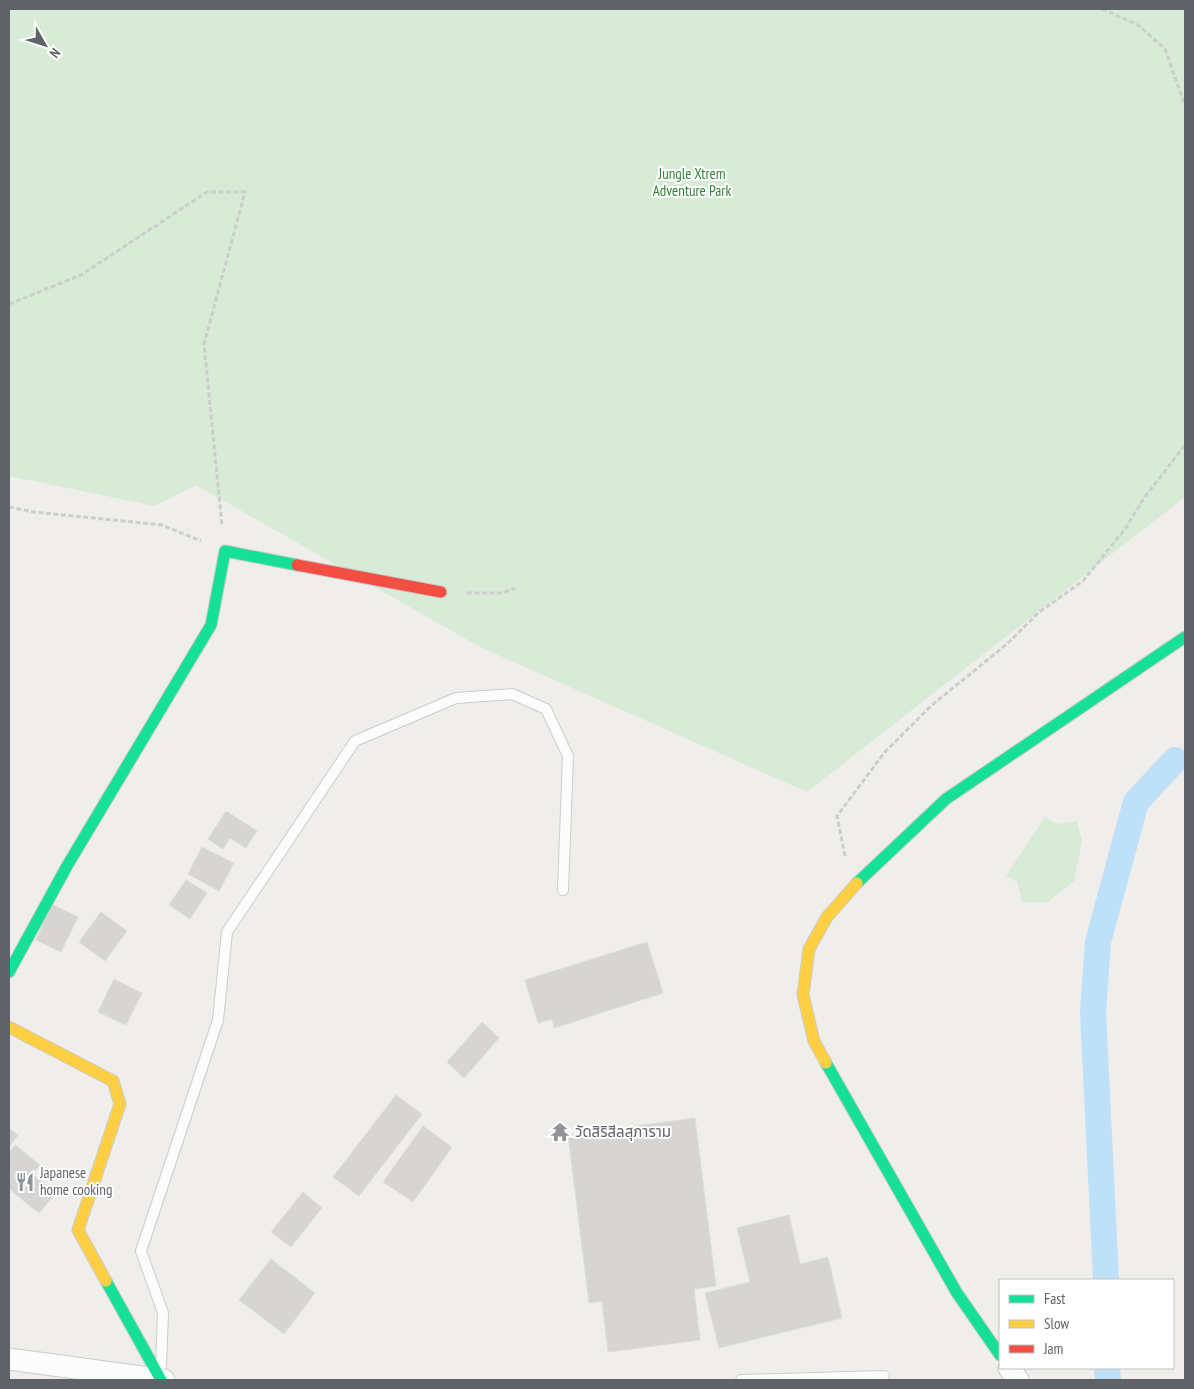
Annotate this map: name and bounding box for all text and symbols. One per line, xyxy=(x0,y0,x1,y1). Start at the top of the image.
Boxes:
north arrow xyxy=(20,20,70,70)
text: N xyxy=(46,45,64,62)
park label: Jungle Xtrem Adventure Park xyxy=(653,164,731,200)
temple icon: วัดสิริสีลสุภาราม xyxy=(549,1121,571,1143)
place label: วัดสิริสีลสุภาราม xyxy=(575,1122,671,1141)
place label: Japanese home cooking xyxy=(39,1163,112,1199)
restaurant icon: Japanese home cooking xyxy=(14,1171,36,1193)
legend xyxy=(999,1279,1174,1369)
text: Fast xyxy=(1044,1289,1065,1308)
text: Slow xyxy=(1044,1314,1069,1333)
text: Jam xyxy=(1043,1339,1063,1358)

